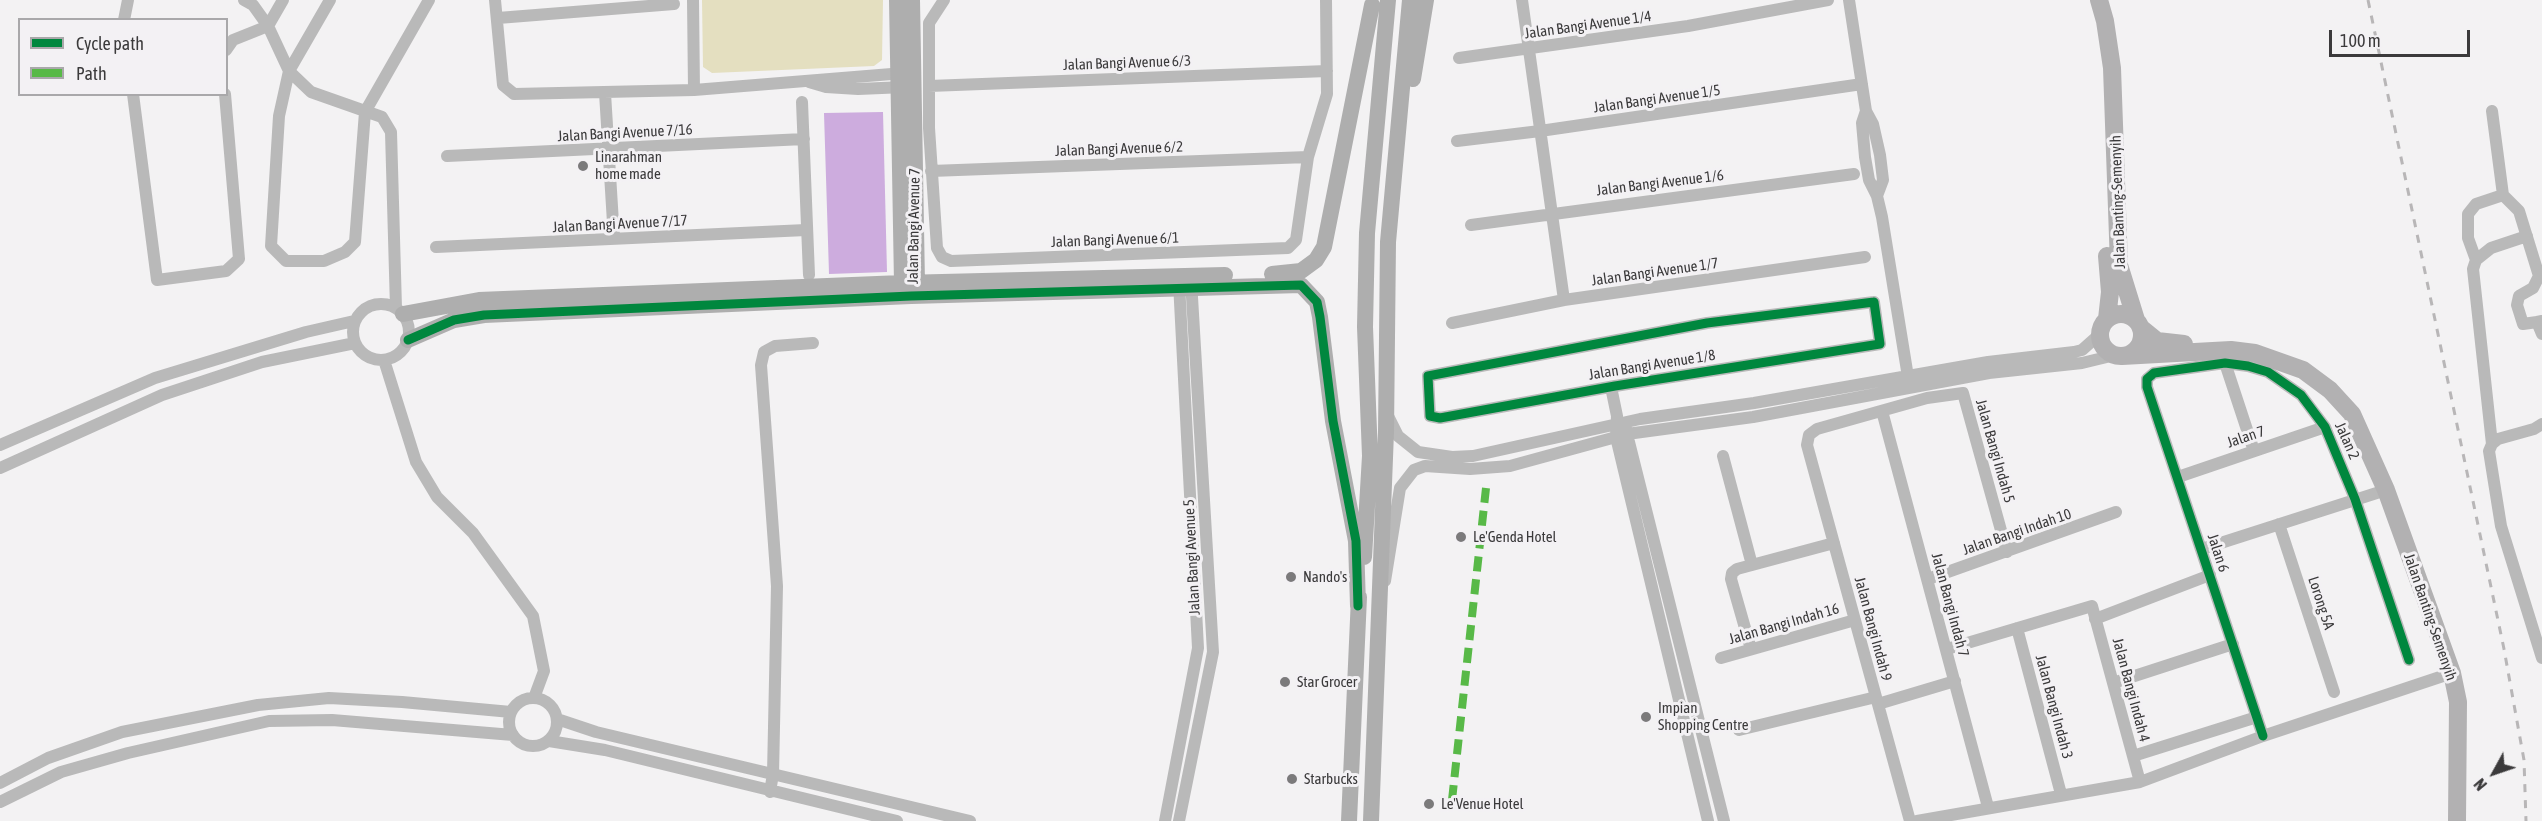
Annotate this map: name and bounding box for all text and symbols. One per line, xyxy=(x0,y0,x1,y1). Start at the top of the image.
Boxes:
street label: Jalan Bangi Avenue 1/4 xyxy=(1523,7,1653,43)
legend xyxy=(18,18,228,96)
scale bar xyxy=(2332,18,2473,56)
text: 100 m xyxy=(2340,30,2381,51)
text: Cycle path xyxy=(76,33,144,54)
street label: Jalan Bangi Avenue 6/3 xyxy=(1063,52,1191,74)
text: Path xyxy=(76,63,107,84)
street label: Jalan Bangi Avenue 1/5 xyxy=(1592,81,1722,117)
street label: Jalan Bangi Avenue 7/16 xyxy=(557,120,693,146)
street label: Jalan Banting-Semenyih xyxy=(2107,135,2129,269)
street label: Jalan Bangi Avenue 6/2 xyxy=(1055,138,1183,160)
place label: Linarahman home made xyxy=(595,148,662,183)
marker: Linarahman home made xyxy=(576,159,590,173)
street label: Jalan Bangi Avenue 1/6 xyxy=(1595,166,1725,200)
street label: Jalan Bangi Avenue 7 xyxy=(904,168,924,284)
street label: Jalan Bangi Avenue 7/17 xyxy=(552,211,688,237)
street label: Jalan Bangi Avenue 6/1 xyxy=(1051,229,1179,251)
street label: Jalan Bangi Avenue 1/7 xyxy=(1590,254,1720,290)
street label: Jalan Bangi Avenue 1/8 xyxy=(1587,346,1717,384)
street label: Jalan Bangi Indah 5 xyxy=(1972,397,2018,505)
street label: Jalan 2 xyxy=(2331,419,2363,463)
street label: Jalan 7 xyxy=(2225,422,2267,452)
street label: Jalan Bangi Avenue 5 xyxy=(1180,499,1204,615)
street label: Jalan Bangi Indah 10 xyxy=(1960,505,2074,559)
place label: Le'Genda Hotel xyxy=(1473,528,1557,546)
marker: Le'Genda Hotel xyxy=(1454,530,1468,544)
street label: Jalan 6 xyxy=(2203,532,2233,574)
street label: Jalan Bangi Indah 7 xyxy=(1927,551,1973,659)
street label: Jalan Banting-Semenyih xyxy=(2400,551,2460,683)
place label: Nando's xyxy=(1303,568,1347,586)
marker: Nando's xyxy=(1284,570,1298,584)
street label: Lorong 5A xyxy=(2304,574,2338,632)
street label: Jalan Bangi Indah 9 xyxy=(1850,575,1896,683)
street label: Jalan Bangi Indah 16 xyxy=(1727,600,1841,648)
street label: Jalan Bangi Indah 4 xyxy=(2108,636,2154,744)
street label: Jalan Bangi Indah 3 xyxy=(2031,653,2077,761)
place label: Star Grocer xyxy=(1297,673,1357,691)
marker: Star Grocer xyxy=(1278,675,1292,689)
place label: Impian Shopping Centre xyxy=(1658,699,1748,734)
marker: Impian Shopping Centre xyxy=(1639,710,1653,724)
north arrow xyxy=(2464,743,2524,803)
place label: Starbucks xyxy=(1304,770,1358,788)
marker: Starbucks xyxy=(1285,772,1299,786)
text: N xyxy=(2470,775,2490,794)
place label: Le'Venue Hotel xyxy=(1441,795,1523,813)
marker: Le'Venue Hotel xyxy=(1422,797,1436,811)

